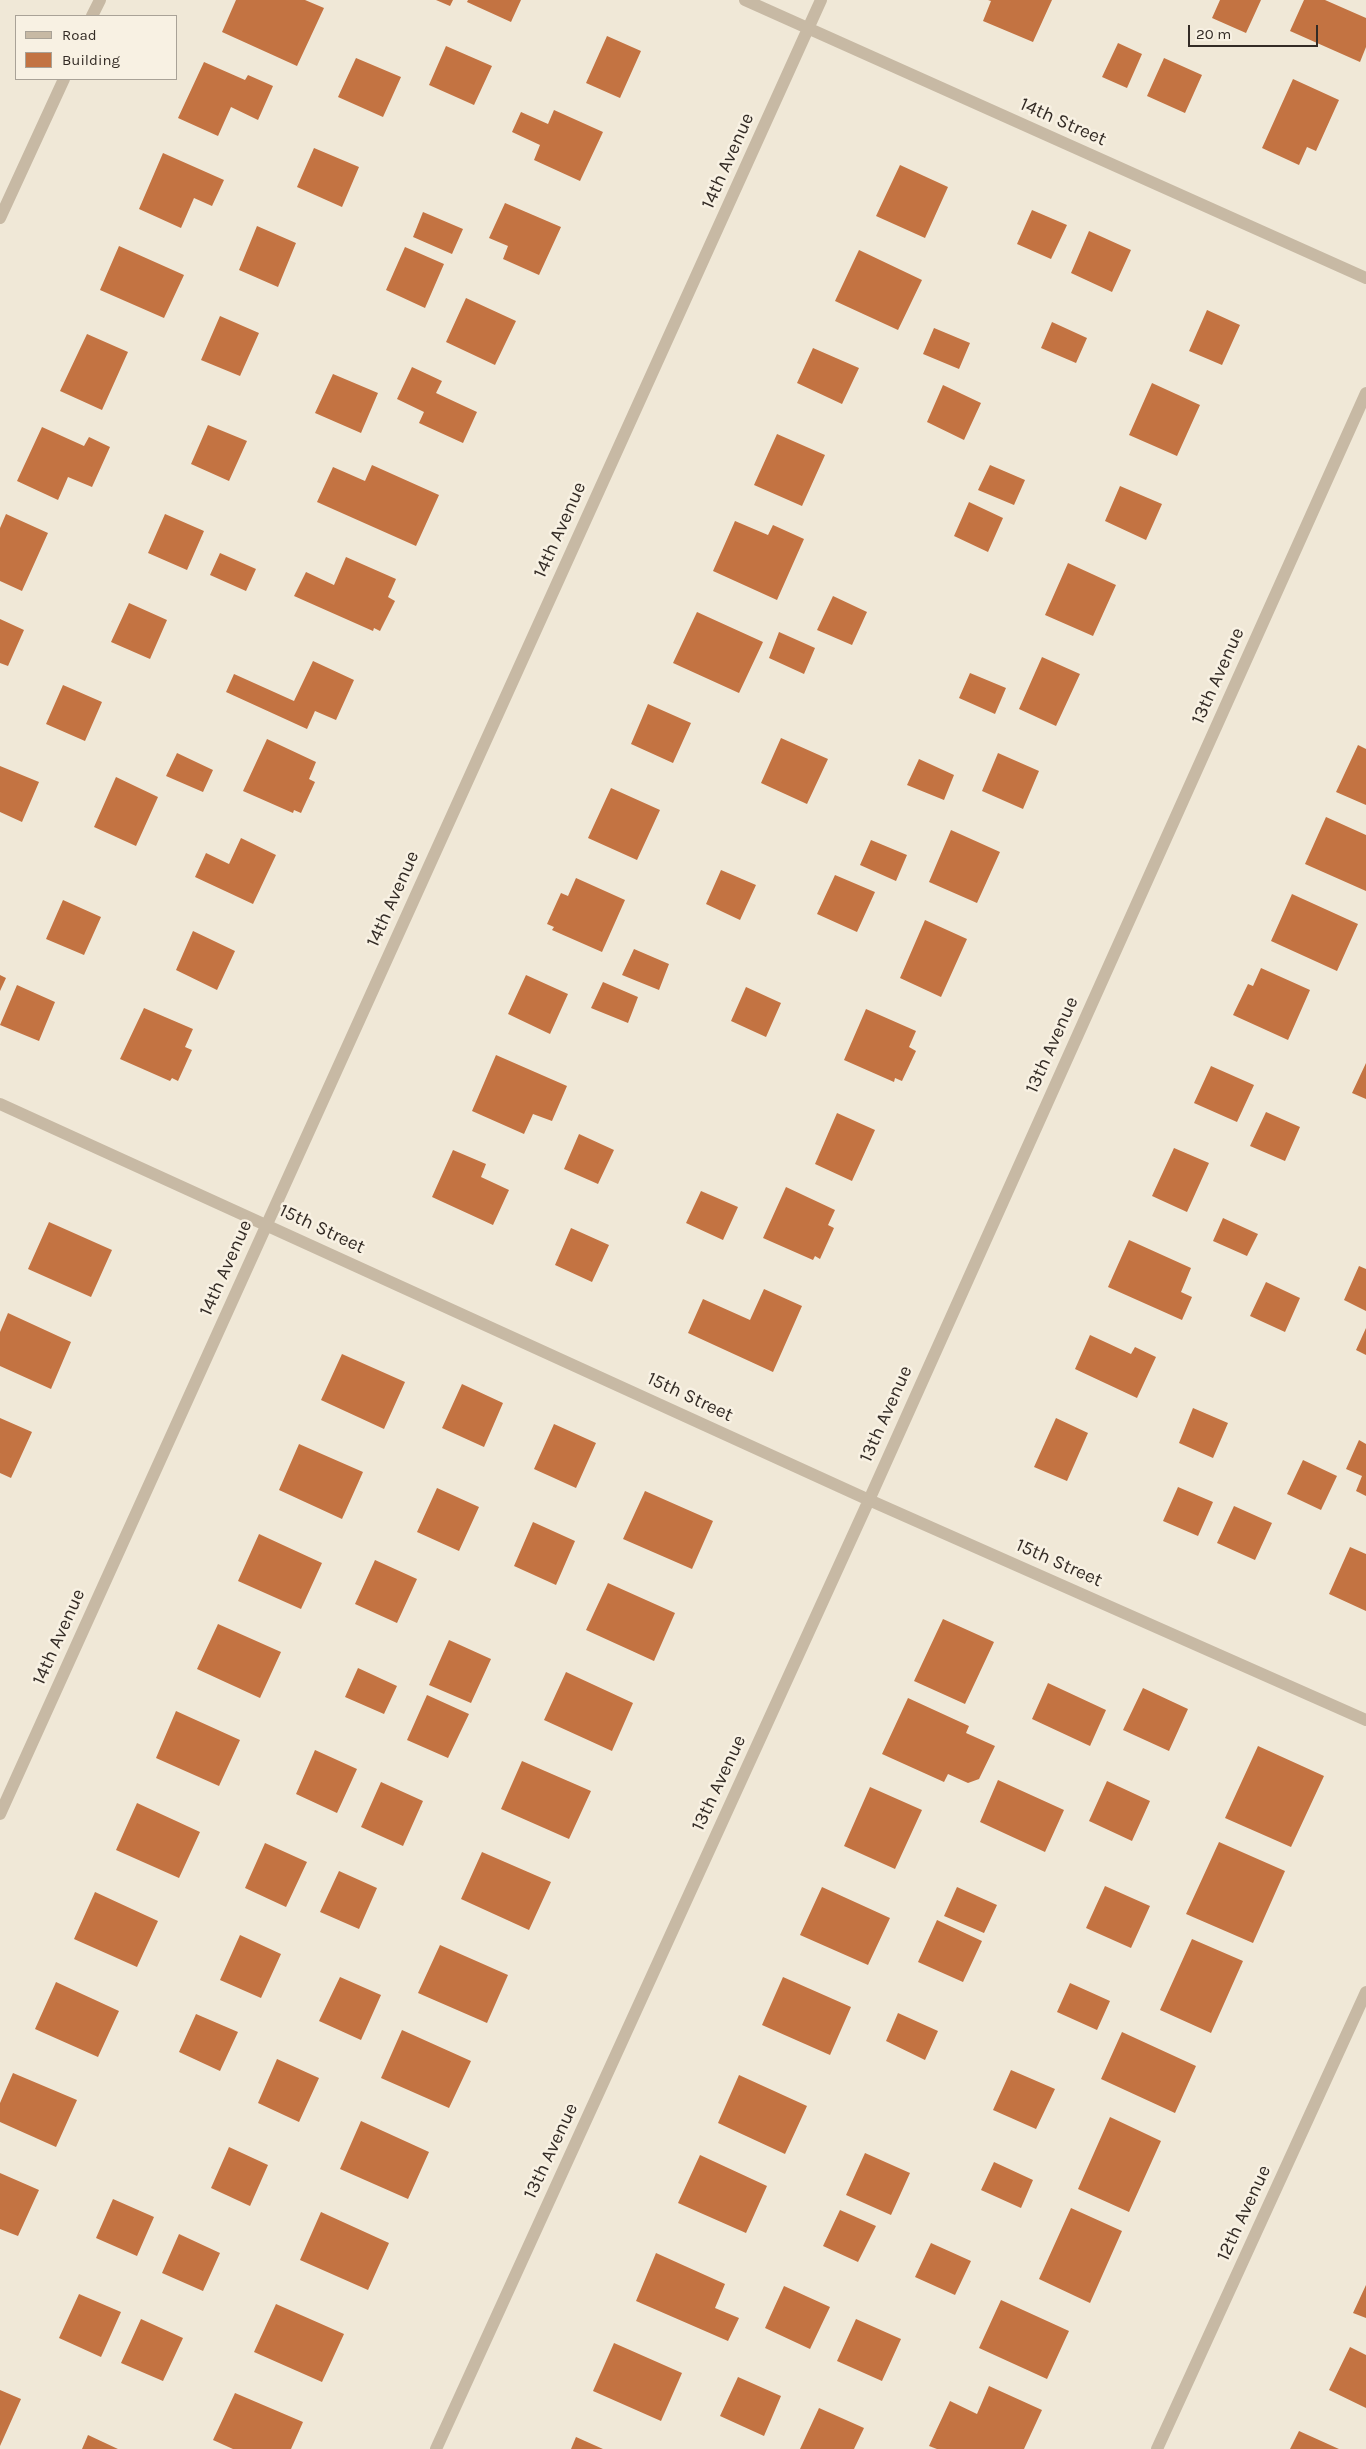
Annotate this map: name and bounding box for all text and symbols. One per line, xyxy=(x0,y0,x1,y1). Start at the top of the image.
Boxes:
legend xyxy=(15,15,178,80)
scale bar xyxy=(1191,15,1321,47)
text: 20 m xyxy=(1196,25,1231,43)
text: Road xyxy=(62,26,97,44)
text: Building xyxy=(62,51,120,69)
street label: 14th Street xyxy=(1016,93,1110,151)
street label: 14th Avenue xyxy=(697,110,759,212)
street label: 14th Avenue xyxy=(529,479,591,581)
street label: 13th Avenue xyxy=(1187,624,1249,728)
street label: 14th Avenue xyxy=(362,848,424,950)
street label: 13th Avenue xyxy=(1021,993,1083,1097)
street label: 15th Street xyxy=(275,1199,369,1259)
street label: 14th Avenue xyxy=(195,1217,257,1319)
street label: 13th Avenue xyxy=(855,1362,917,1466)
street label: 15th Street xyxy=(643,1367,737,1427)
street label: 15th Street xyxy=(1012,1534,1106,1592)
street label: 14th Avenue xyxy=(28,1586,90,1688)
street label: 13th Avenue xyxy=(687,1731,751,1835)
street label: 13th Avenue xyxy=(519,2099,583,2203)
street label: 12th Avenue xyxy=(1212,2162,1276,2264)

